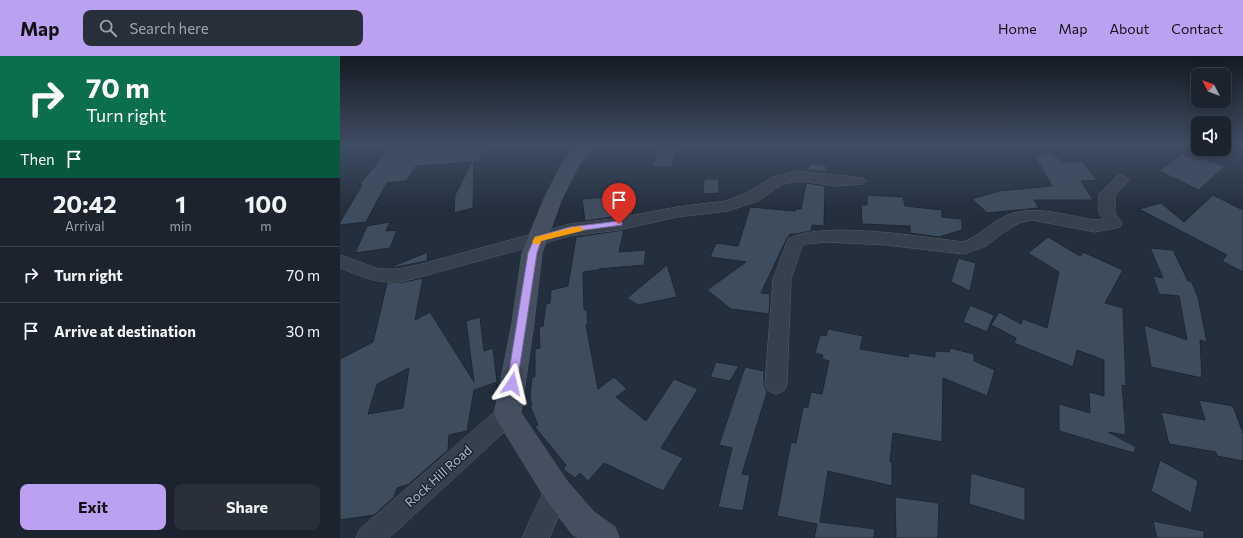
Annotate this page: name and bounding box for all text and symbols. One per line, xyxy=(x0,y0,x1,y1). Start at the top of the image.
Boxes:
search box xyxy=(83,10,363,46)
text: Map xyxy=(20,17,59,40)
icon: search xyxy=(97,17,119,39)
text: Search here xyxy=(129,19,209,37)
text: Home xyxy=(998,20,1037,37)
text: Map xyxy=(1059,20,1087,37)
text: About xyxy=(1109,20,1149,37)
text: Contact xyxy=(1171,20,1223,37)
north arrow xyxy=(1191,68,1231,108)
map controls xyxy=(1191,68,1231,156)
text: 70 m xyxy=(86,70,150,104)
icon: right xyxy=(20,72,72,124)
text: Turn right xyxy=(86,104,166,126)
button: sound xyxy=(1191,116,1231,156)
icon: arrive xyxy=(63,148,85,170)
text: Then xyxy=(20,150,55,168)
pin xyxy=(602,183,636,224)
text: 20:42 xyxy=(53,189,117,218)
text: 1 xyxy=(175,189,186,218)
text: 100 xyxy=(244,189,287,218)
icon: arrive xyxy=(608,189,630,211)
text: Arrival xyxy=(65,218,104,234)
text: min xyxy=(170,218,192,234)
text: m xyxy=(260,218,272,234)
icon: right xyxy=(20,264,42,286)
text: Turn right xyxy=(54,266,123,284)
text: 70 m xyxy=(286,266,320,284)
icon: arrive xyxy=(20,320,42,342)
text: Arrive at destination xyxy=(54,322,196,340)
text: 30 m xyxy=(286,322,320,340)
position arrow xyxy=(491,363,533,405)
street label: Rock Hill Road xyxy=(401,442,475,510)
button: Exit xyxy=(20,484,166,530)
button: Share xyxy=(174,484,320,530)

